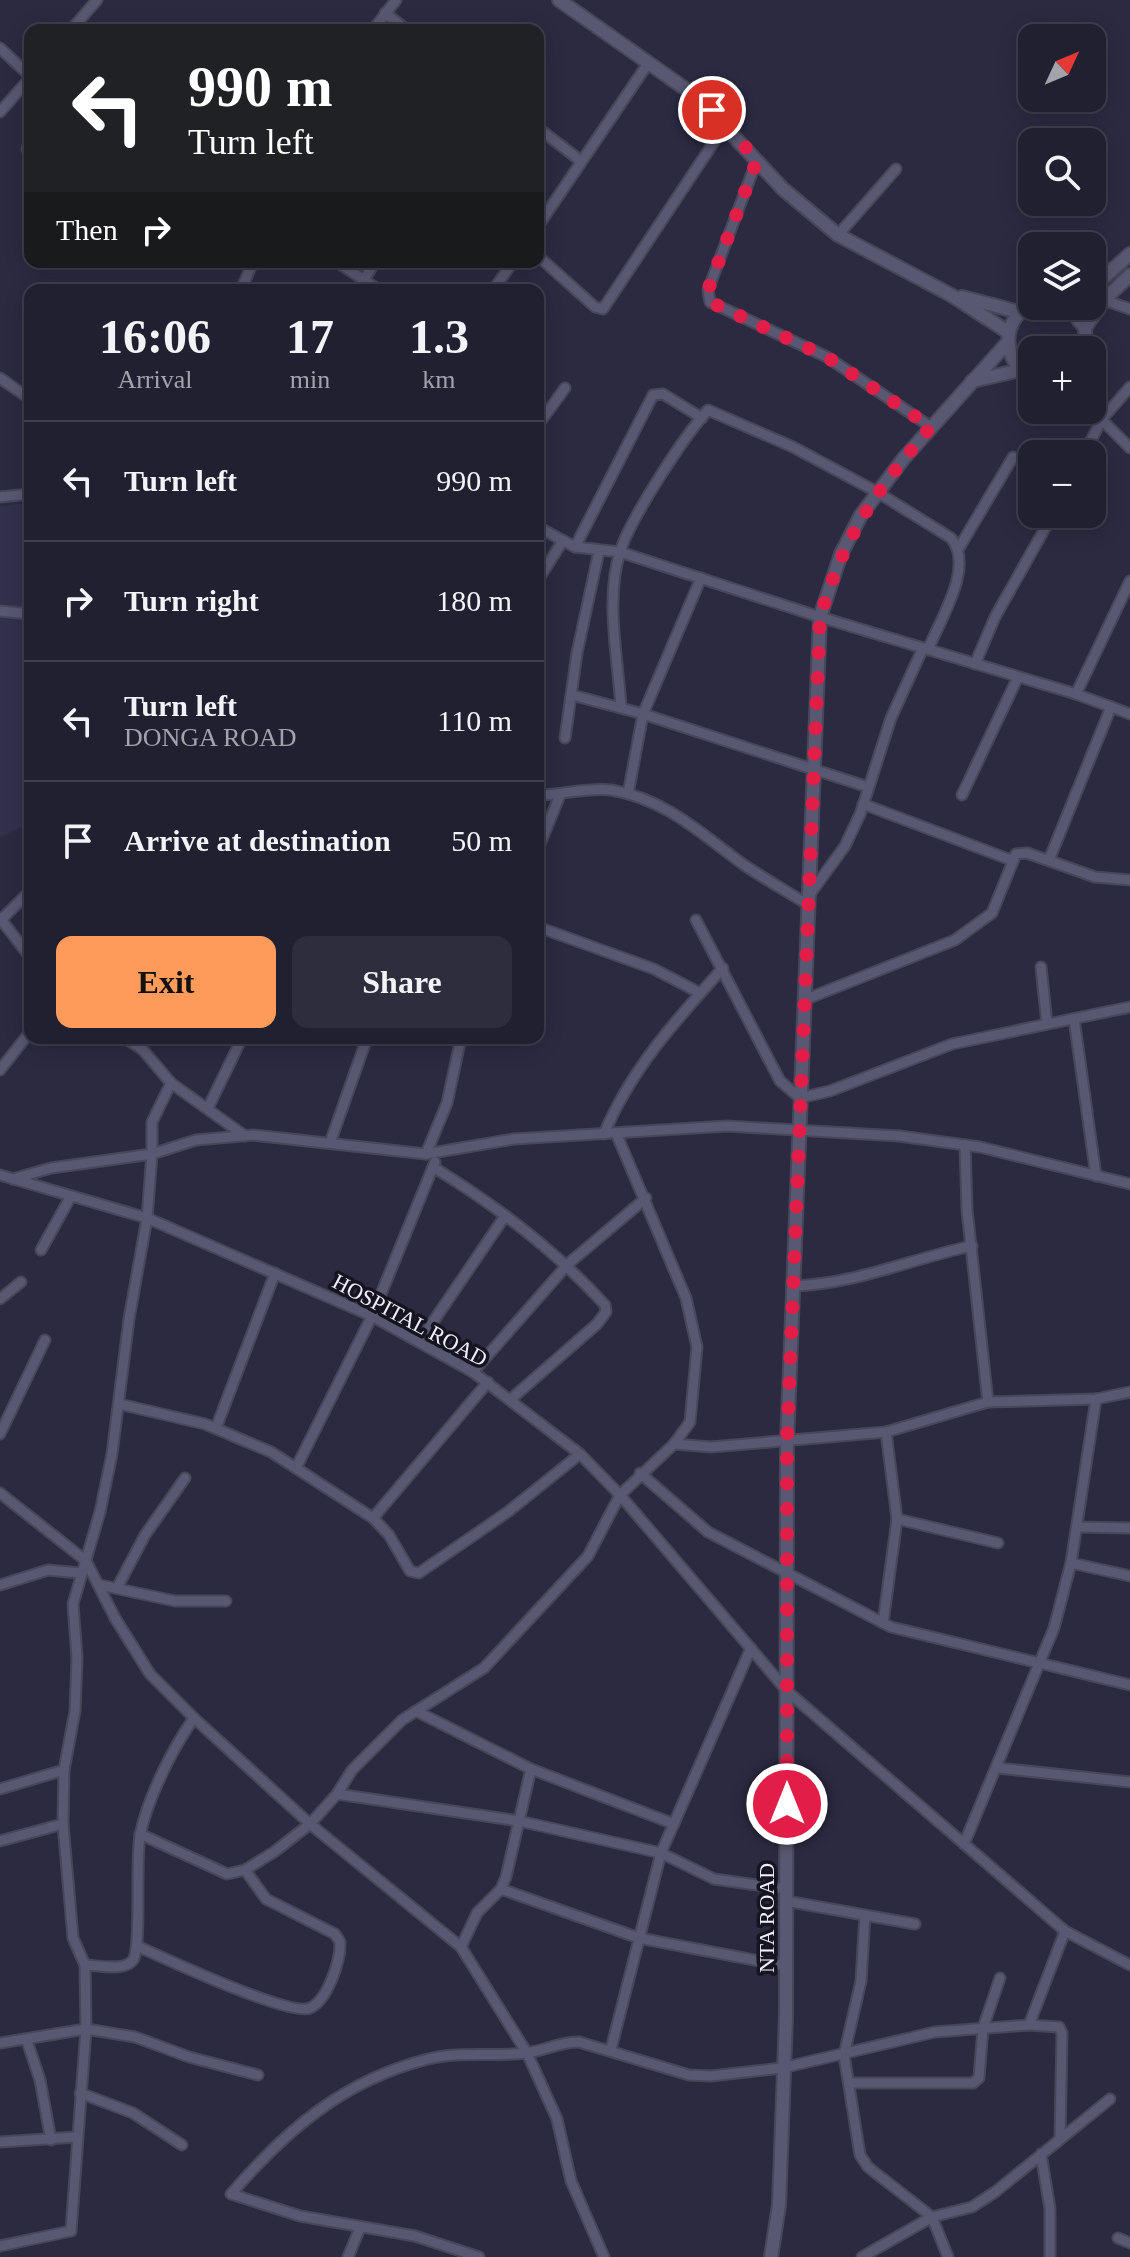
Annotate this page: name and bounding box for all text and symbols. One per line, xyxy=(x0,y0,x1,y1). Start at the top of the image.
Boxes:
north arrow xyxy=(1018,24,1106,112)
map controls xyxy=(1018,24,1106,528)
icon: left xyxy=(56,56,160,160)
text: 990 m xyxy=(188,56,333,118)
pin xyxy=(678,76,746,144)
icon: arrive xyxy=(690,88,734,132)
text: Turn left xyxy=(188,122,314,162)
button: search xyxy=(1018,128,1106,216)
icon: right xyxy=(134,208,178,252)
text: Then xyxy=(56,213,118,246)
button: layers xyxy=(1018,232,1106,320)
text: 16:06 xyxy=(99,310,211,363)
text: 17 xyxy=(286,310,334,363)
text: 1.3 xyxy=(409,310,469,363)
button: + xyxy=(1018,336,1106,424)
text: Arrival xyxy=(117,365,193,394)
text: min xyxy=(290,365,330,394)
text: km xyxy=(422,365,456,394)
button: − xyxy=(1018,440,1106,528)
icon: left xyxy=(56,459,100,503)
text: Turn left xyxy=(124,464,237,497)
text: 990 m xyxy=(436,464,512,497)
icon: right xyxy=(56,579,100,623)
text: Turn right xyxy=(124,584,259,617)
text: 180 m xyxy=(436,584,512,617)
text: Turn left xyxy=(124,689,237,722)
icon: left xyxy=(56,699,100,743)
text: 110 m xyxy=(437,704,512,737)
text: DONGA ROAD xyxy=(124,723,297,752)
icon: arrive xyxy=(56,819,100,863)
text: Arrive at destination xyxy=(124,824,391,857)
text: 50 m xyxy=(451,824,512,857)
button: Exit xyxy=(56,936,276,1028)
button: Share xyxy=(292,936,512,1028)
street label: HOSPITAL ROAD xyxy=(328,1269,492,1371)
position arrow xyxy=(745,1762,829,1846)
street label: NTA ROAD xyxy=(754,1863,779,1973)

